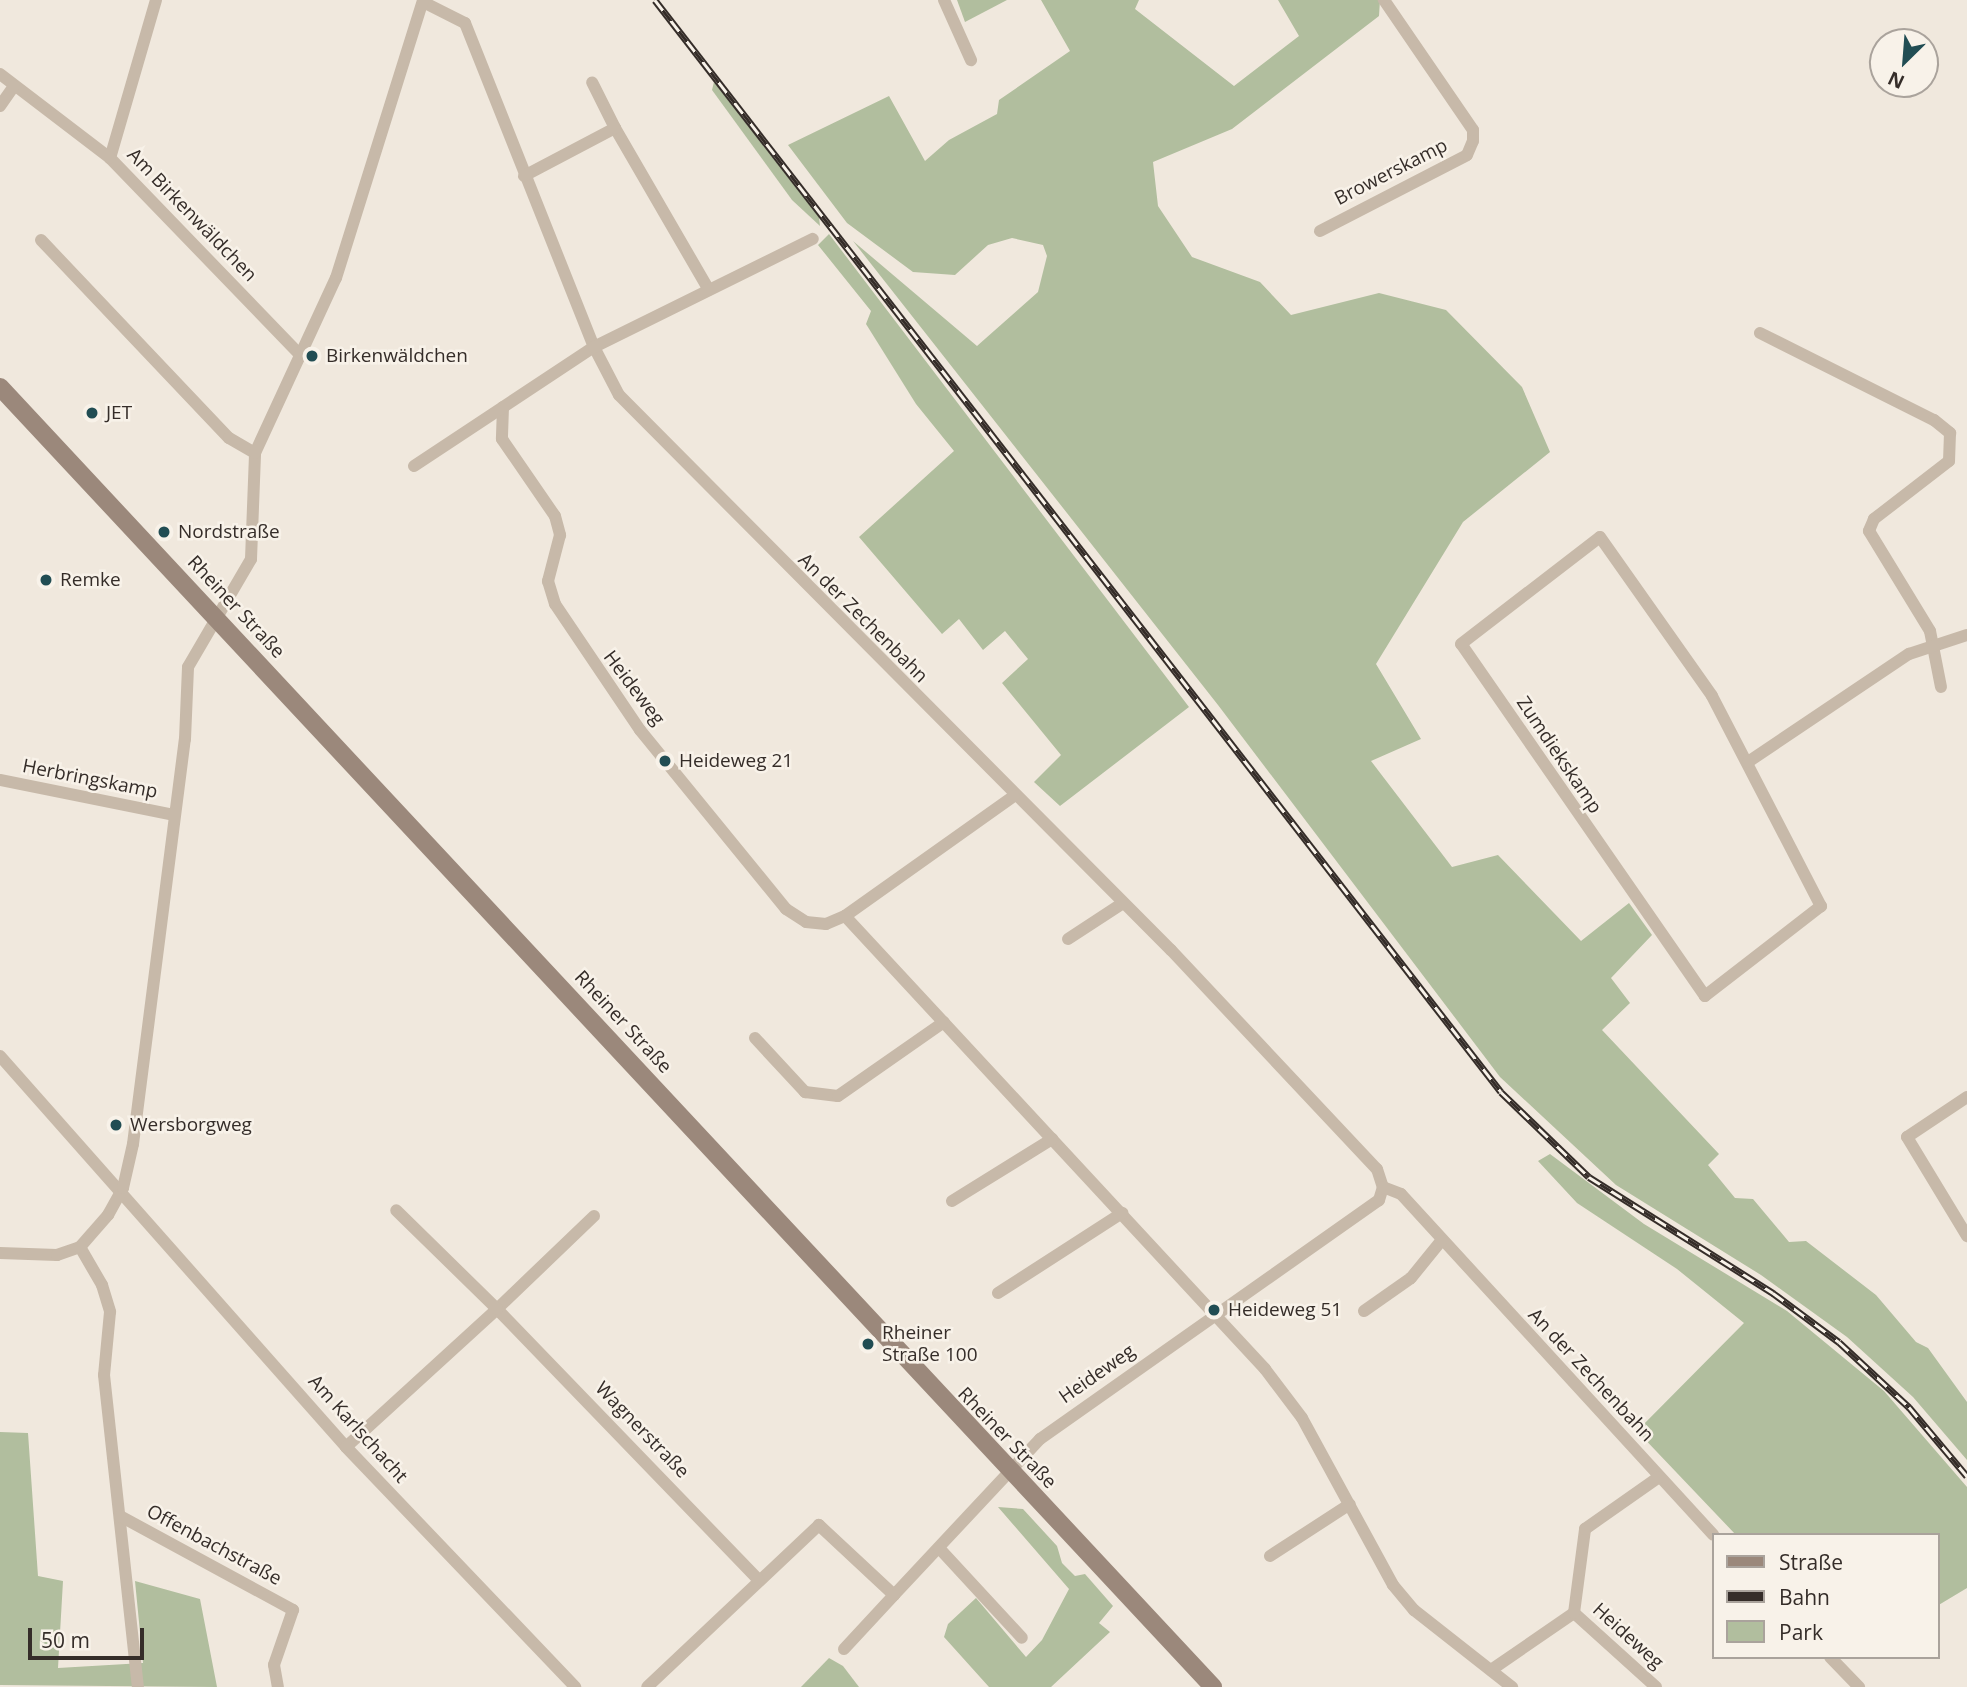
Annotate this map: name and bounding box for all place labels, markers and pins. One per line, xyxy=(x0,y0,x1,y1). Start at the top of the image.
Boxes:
place label: Birkenwäldchen xyxy=(326,345,468,367)
marker: Birkenwäldchen xyxy=(304,348,320,364)
place label: JET xyxy=(106,402,132,424)
marker: JET xyxy=(84,405,100,421)
place label: Nordstraße xyxy=(178,521,280,543)
marker: Nordstraße xyxy=(156,524,172,540)
place label: Remke xyxy=(60,569,121,591)
marker: Remke xyxy=(38,572,54,588)
place label: Heideweg 21 xyxy=(679,750,793,772)
marker: Heideweg 21 xyxy=(657,753,673,769)
place label: Wersborgweg xyxy=(130,1114,252,1136)
marker: Wersborgweg xyxy=(108,1117,124,1133)
place label: Heideweg 51 xyxy=(1228,1299,1342,1321)
marker: Heideweg 51 xyxy=(1206,1302,1222,1318)
place label: Rheiner Straße 100 xyxy=(882,1322,978,1366)
marker: Rheiner Straße 100 xyxy=(860,1336,876,1352)

